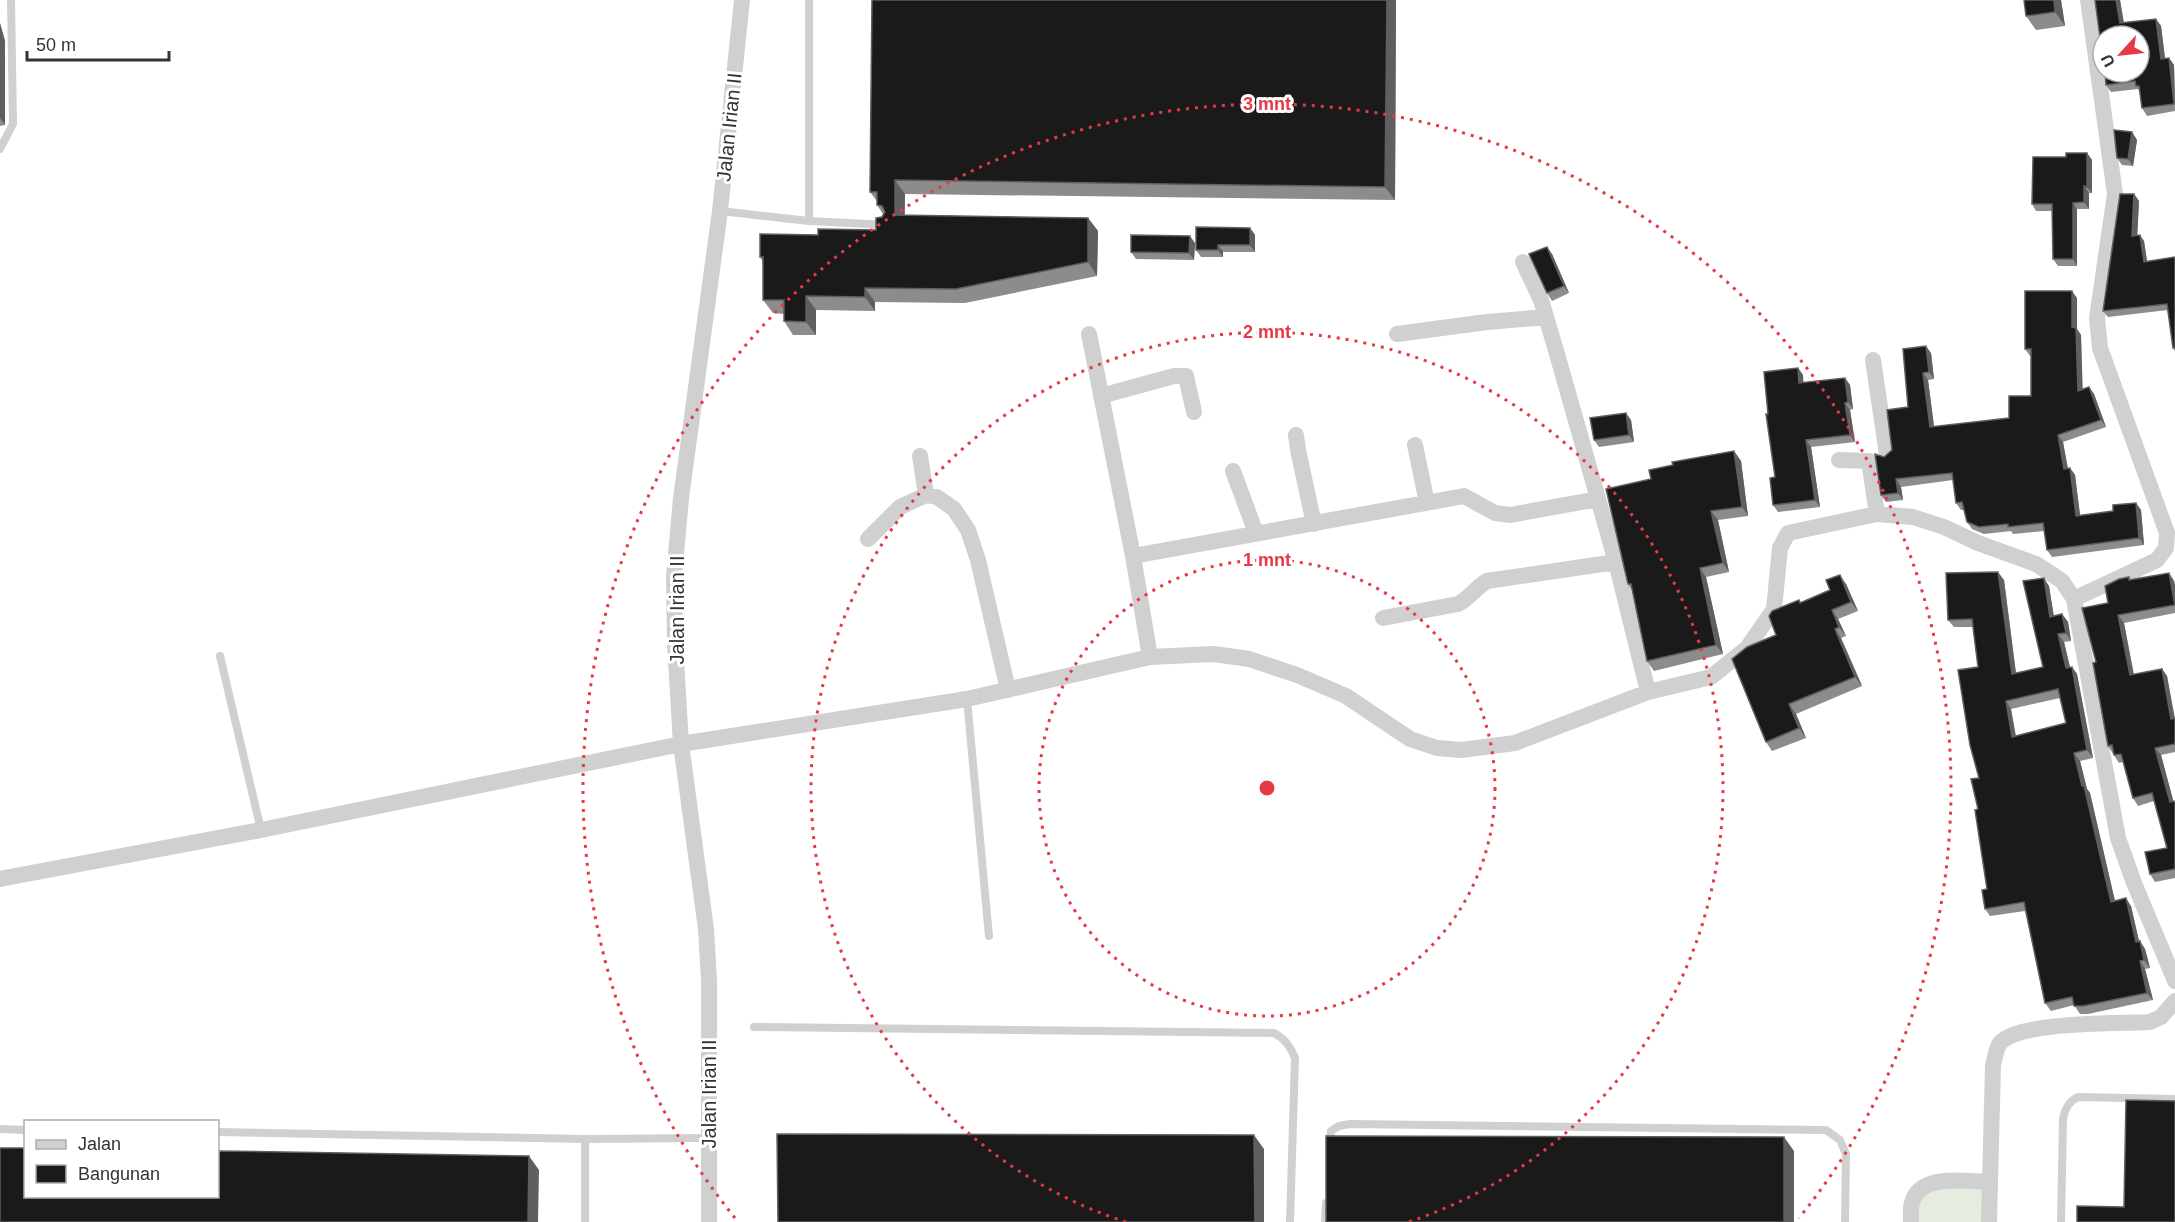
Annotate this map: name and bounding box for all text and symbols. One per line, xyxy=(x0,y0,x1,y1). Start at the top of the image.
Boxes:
scale bar xyxy=(27,24,170,62)
north arrow xyxy=(2091,24,2151,84)
text: 50 m xyxy=(36,35,76,55)
text: U xyxy=(2098,52,2118,70)
street label: Jalan Irian II xyxy=(712,72,746,182)
text: 3 mnt xyxy=(1243,94,1291,114)
text: 2 mnt xyxy=(1243,322,1291,342)
text: 1 mnt xyxy=(1243,550,1291,570)
street label: Jalan Irian II xyxy=(666,556,688,664)
centre of rings xyxy=(1257,778,1277,798)
street label: Jalan Irian II xyxy=(698,1040,720,1148)
legend xyxy=(24,1120,219,1198)
text: Jalan xyxy=(78,1134,121,1154)
text: Bangunan xyxy=(78,1164,160,1184)

